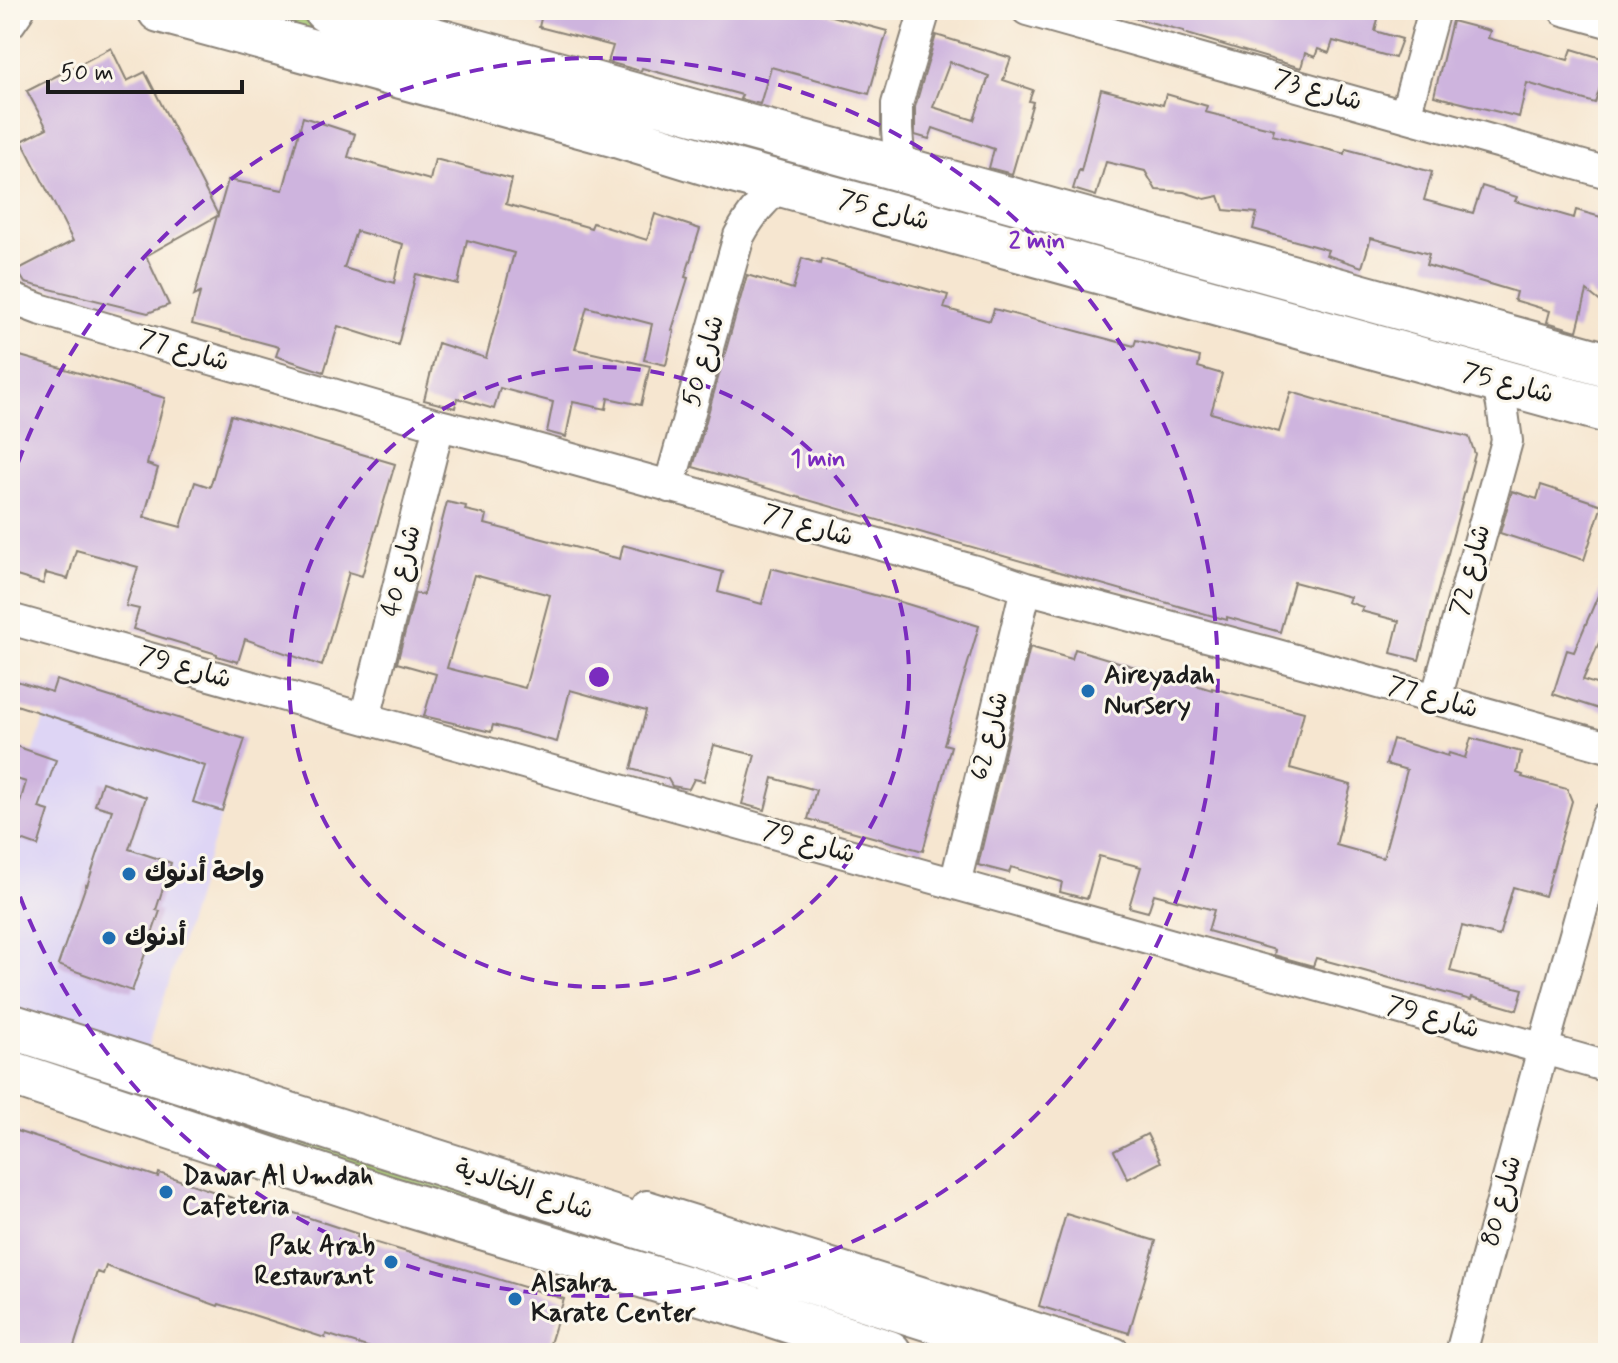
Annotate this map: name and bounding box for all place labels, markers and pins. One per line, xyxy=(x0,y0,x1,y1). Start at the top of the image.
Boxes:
place label: Aireyadah Nursery xyxy=(1104,659,1215,723)
centre of rings xyxy=(585,663,613,691)
marker: Aireyadah Nursery xyxy=(1079,682,1097,700)
place label: واحة أدنوك xyxy=(145,856,265,891)
marker: واحة أدنوك xyxy=(120,865,138,883)
place label: أدنوك xyxy=(125,920,186,955)
marker: أدنوك xyxy=(100,929,118,947)
place label: Dawar Al Umdah Cafeteria xyxy=(182,1160,373,1224)
marker: Dawar Al Umdah Cafeteria xyxy=(157,1183,175,1201)
place label: Pak Arab Restaurant xyxy=(254,1230,375,1294)
marker: Pak Arab Restaurant xyxy=(382,1253,400,1271)
place label: Alsahra Karate Center xyxy=(531,1267,696,1331)
marker: Alsahra Karate Center xyxy=(506,1290,524,1308)

